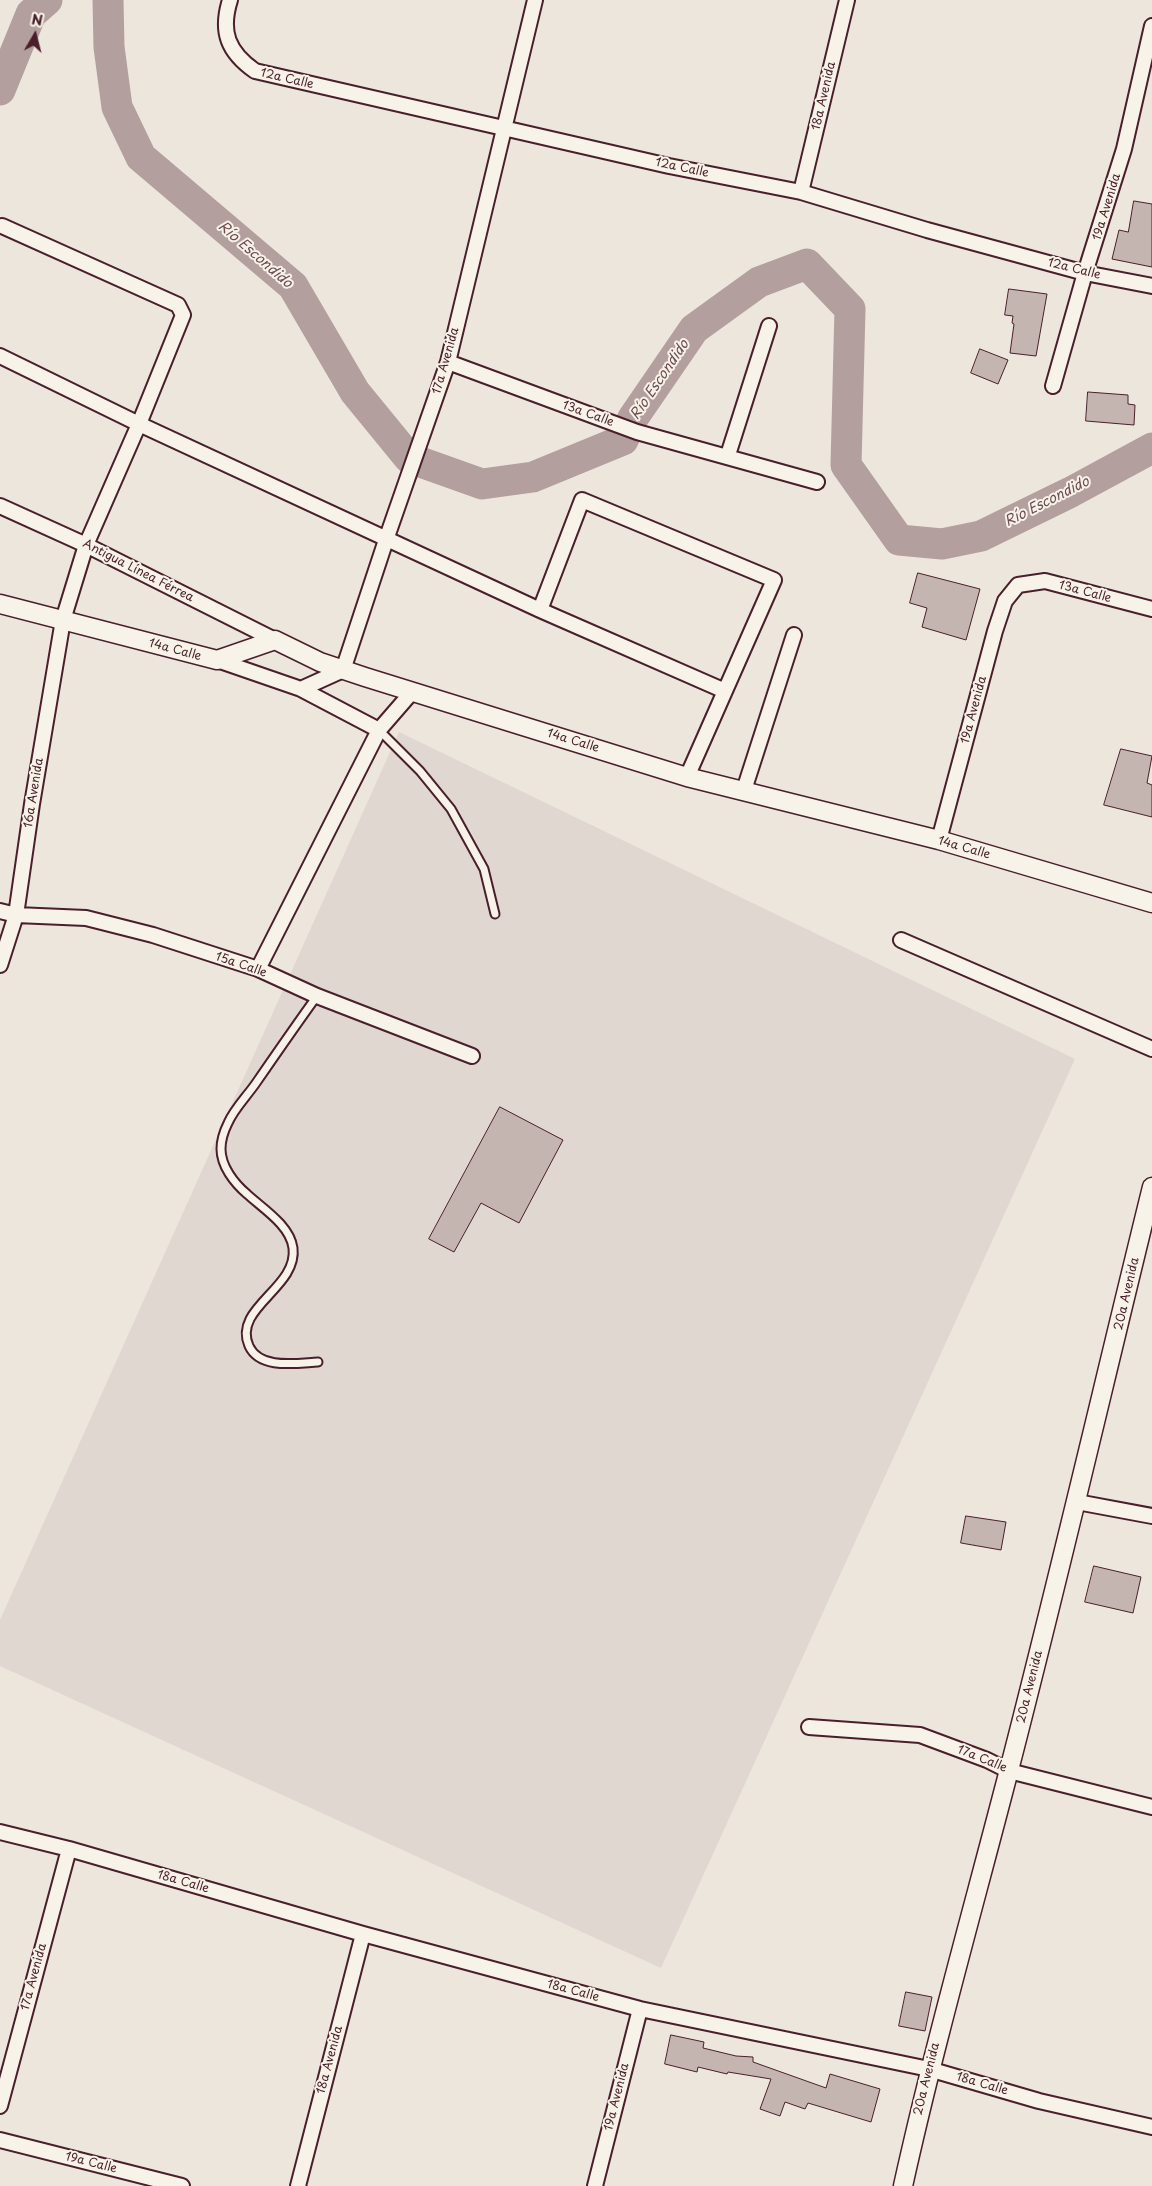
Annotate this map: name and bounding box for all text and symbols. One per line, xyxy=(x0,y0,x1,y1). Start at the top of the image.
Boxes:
text: N xyxy=(30,8,44,31)
north arrow xyxy=(10,10,60,60)
street label: 18a Avenida xyxy=(809,60,839,132)
street label: 12a Calle xyxy=(259,66,315,92)
street label: 12a Calle xyxy=(654,155,710,181)
street label: 19a Avenida xyxy=(1090,172,1124,242)
water label: Río Escondido xyxy=(214,218,296,292)
street label: 12a Calle xyxy=(1046,255,1102,283)
street label: 17a Avenida xyxy=(430,326,462,396)
water label: Río Escondido xyxy=(627,337,693,423)
street label: 13a Calle xyxy=(560,398,616,430)
water label: Río Escondido xyxy=(1002,473,1092,531)
street label: Antigua Línea Férrea xyxy=(80,537,196,605)
street label: 13a Calle xyxy=(1057,578,1113,606)
street label: 14a Calle xyxy=(147,636,203,664)
street label: 19a Avenida xyxy=(958,675,990,745)
street label: 14a Calle xyxy=(545,726,601,756)
street label: 16a Avenida xyxy=(21,757,47,829)
street label: 14a Calle xyxy=(936,834,992,862)
street label: 15a Calle xyxy=(213,949,269,981)
street label: 20a Avenida xyxy=(1112,1256,1142,1332)
street label: 20a Avenida xyxy=(1014,1649,1046,1725)
street label: 17a Calle xyxy=(955,1743,1009,1775)
street label: 18a Calle xyxy=(155,1868,211,1896)
street label: 17a Avenida xyxy=(18,1942,50,2012)
street label: 18a Calle xyxy=(545,1977,601,2005)
street label: 18a Avenida xyxy=(314,2024,346,2096)
street label: 20a Avenida xyxy=(911,2041,943,2117)
street label: 19a Avenida xyxy=(602,2062,632,2132)
street label: 18a Calle xyxy=(954,2070,1010,2098)
street label: 19a Calle xyxy=(64,2150,118,2176)

